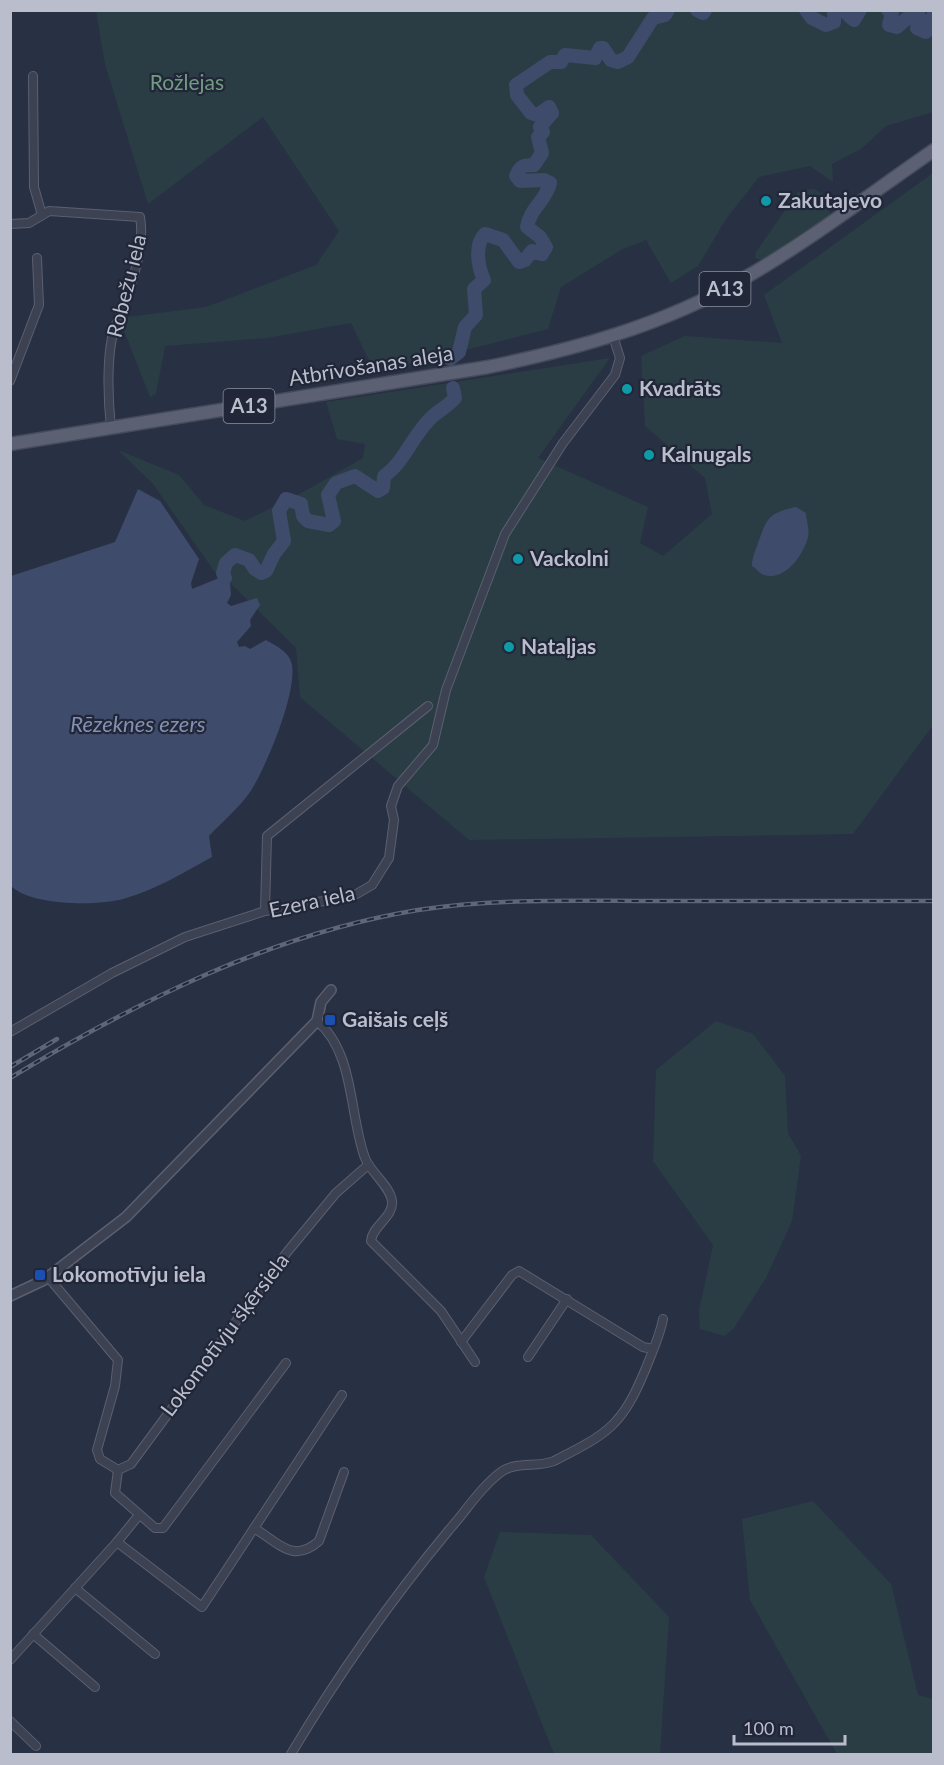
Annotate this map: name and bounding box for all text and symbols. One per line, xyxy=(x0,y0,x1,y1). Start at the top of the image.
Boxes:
park label: Rožlejas xyxy=(150,69,224,94)
place label: Zakutajevo xyxy=(778,187,882,212)
marker: Zakutajevo xyxy=(759,194,773,208)
street label: Robežu iela xyxy=(101,232,150,340)
road number: A13 xyxy=(700,272,750,306)
street label: Atbrīvošanas aleja xyxy=(287,339,455,390)
place label: Kvadrāts xyxy=(639,375,721,400)
marker: Kvadrāts xyxy=(620,382,634,396)
road number: A13 xyxy=(224,389,274,423)
place label: Kalnugals xyxy=(661,441,751,466)
marker: Kalnugals xyxy=(642,448,656,462)
place label: Vackolni xyxy=(529,545,609,570)
marker: Vackolni xyxy=(511,552,525,566)
place label: Nataļjas xyxy=(521,633,596,658)
marker: Nataļjas xyxy=(502,640,516,654)
water label: Rēzeknes ezers xyxy=(70,710,206,737)
street label: Ezera iela xyxy=(266,879,357,922)
place label: Gaišais ceļš xyxy=(342,1006,448,1031)
marker: Gaišais ceļš xyxy=(323,1013,337,1027)
street label: Lokomotīvju šķērsiela xyxy=(154,1248,293,1420)
place label: Lokomotīvju iela xyxy=(52,1261,206,1286)
marker: Lokomotīvju iela xyxy=(33,1268,47,1282)
scale bar xyxy=(734,1708,845,1746)
text: 100 m xyxy=(743,1717,794,1739)

